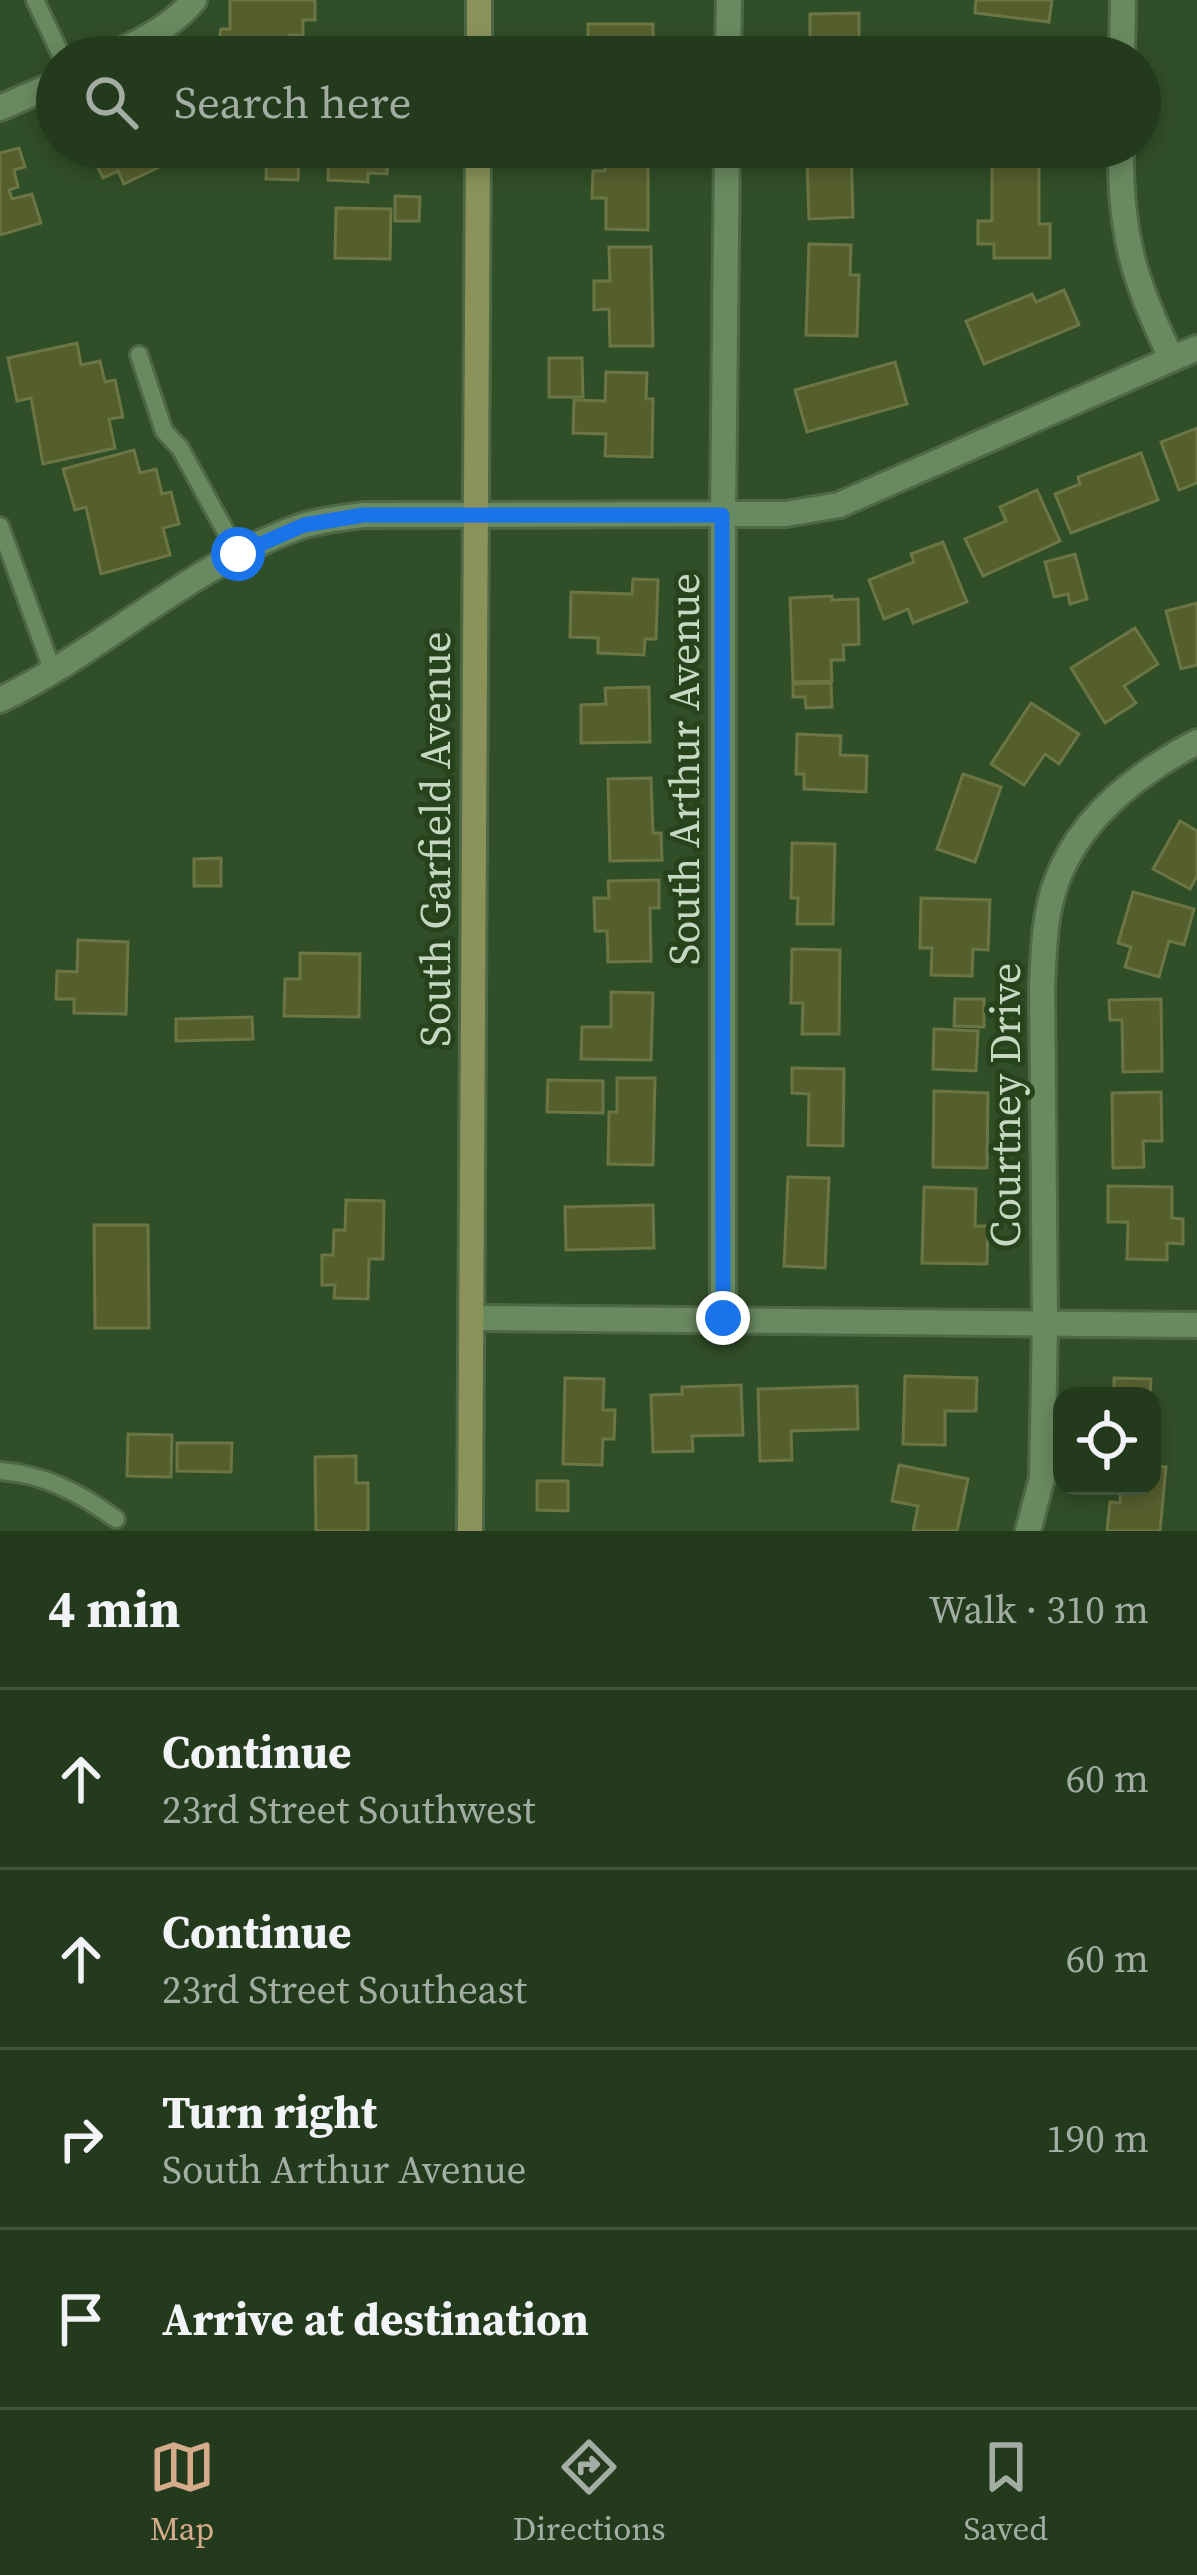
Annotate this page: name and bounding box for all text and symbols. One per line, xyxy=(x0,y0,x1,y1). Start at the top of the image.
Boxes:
search box xyxy=(36,36,1161,168)
icon: search xyxy=(78,69,144,135)
text: Search here xyxy=(174,71,411,133)
route start xyxy=(211,527,265,581)
street label: South Arthur Avenue xyxy=(655,573,713,965)
street label: South Garfield Avenue xyxy=(406,631,464,1047)
street label: Courtney Drive xyxy=(976,963,1034,1247)
route end xyxy=(696,1291,750,1345)
map controls xyxy=(1053,1387,1161,1495)
button: locate xyxy=(1053,1387,1161,1495)
text: 4 min xyxy=(48,1574,180,1644)
text: Walk · 310 m xyxy=(929,1583,1149,1636)
text: Continue xyxy=(162,1721,351,1783)
icon: ahead xyxy=(48,1746,114,1812)
text: 60 m xyxy=(1066,1752,1149,1805)
text: 23rd Street Southwest xyxy=(162,1783,535,1836)
text: Continue xyxy=(162,1901,351,1963)
icon: ahead xyxy=(48,1926,114,1992)
text: 60 m xyxy=(1066,1932,1149,1985)
text: 23rd Street Southeast xyxy=(162,1963,527,2016)
text: Turn right xyxy=(162,2081,377,2143)
icon: right xyxy=(48,2106,114,2172)
text: 190 m xyxy=(1046,2112,1149,2165)
text: South Arthur Avenue xyxy=(162,2143,526,2196)
icon: arrive xyxy=(48,2286,114,2352)
text: Arrive at destination xyxy=(162,2288,589,2350)
tab: Map xyxy=(149,2434,215,2551)
tab: Directions xyxy=(513,2434,666,2551)
tab: Saved xyxy=(963,2434,1048,2551)

